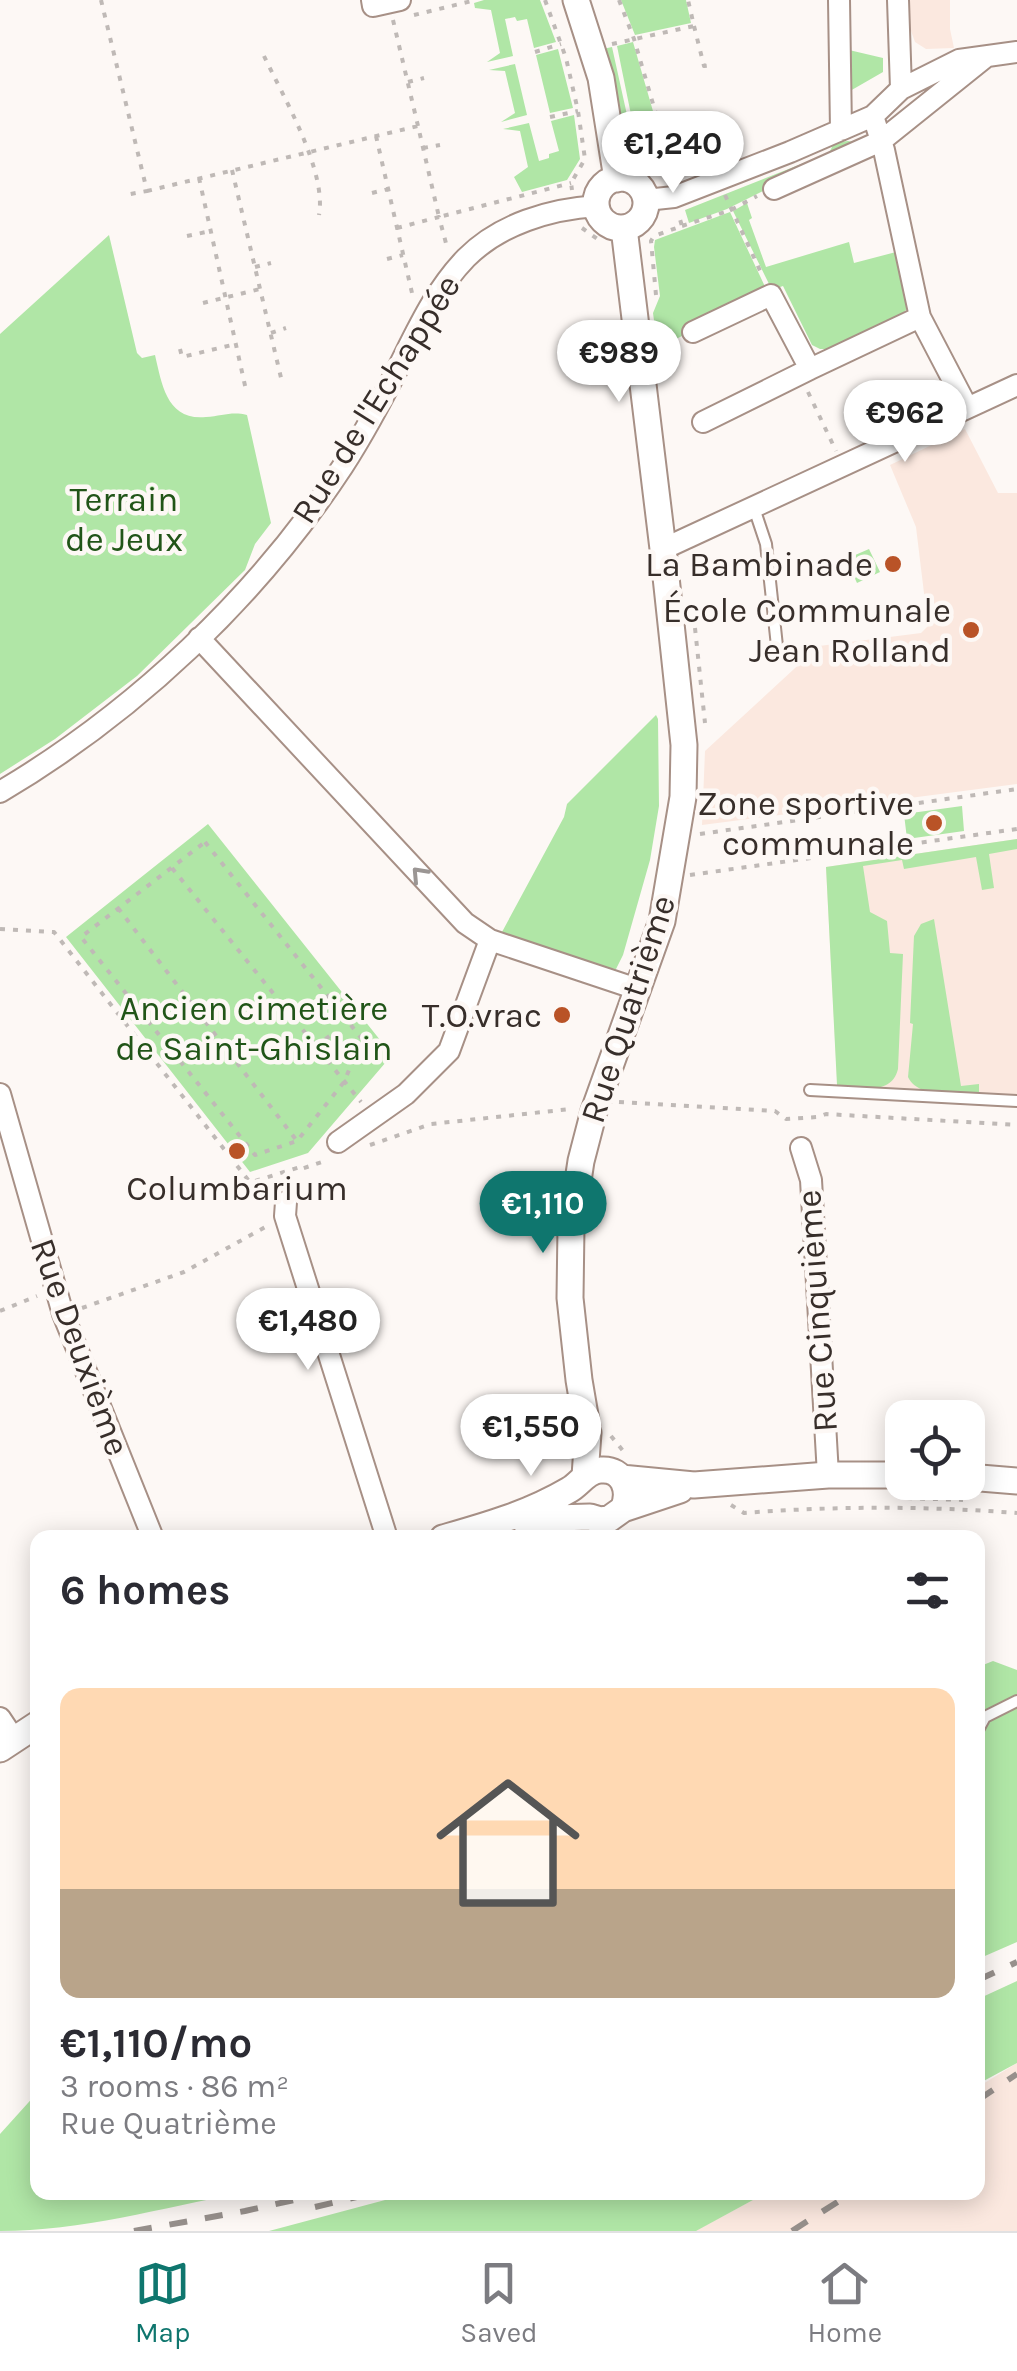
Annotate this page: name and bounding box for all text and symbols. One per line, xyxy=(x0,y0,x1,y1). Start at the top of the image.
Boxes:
pin: €1,240 xyxy=(592,111,754,196)
text: €1,240 xyxy=(624,125,722,162)
street label: Rue de l'Echappée xyxy=(283,267,469,531)
pin: €989 xyxy=(560,320,678,405)
text: €989 xyxy=(579,334,659,371)
pin: €962 xyxy=(846,380,964,465)
text: €962 xyxy=(866,394,944,431)
park label: Terrain de Jeux xyxy=(65,479,183,560)
place label: La Bambinade xyxy=(645,544,873,585)
marker: La Bambinade xyxy=(882,553,904,575)
place label: École Communale Jean Rolland xyxy=(663,590,951,671)
marker: École Communale Jean Rolland xyxy=(960,619,982,641)
place label: Zone sportive communale xyxy=(697,783,914,864)
marker: Zone sportive communale xyxy=(923,812,945,834)
one-way arrow xyxy=(413,867,431,886)
street label: Rue Quatrième xyxy=(572,890,684,1128)
park label: Ancien cimetière de Saint-Ghislain xyxy=(115,988,393,1069)
place label: T.O.vrac xyxy=(422,995,542,1036)
marker: T.O.vrac xyxy=(551,1004,573,1026)
marker: Columbarium xyxy=(226,1140,248,1162)
place label: Columbarium xyxy=(126,1168,348,1209)
pin: €1,110 xyxy=(462,1171,624,1256)
text: €1,110 xyxy=(502,1185,584,1222)
street label: Rue Cinquième xyxy=(788,1189,846,1433)
street label: Rue Deuxième xyxy=(22,1233,138,1461)
pin: €1,480 xyxy=(227,1288,389,1373)
text: €1,480 xyxy=(258,1302,358,1339)
pin: €1,550 xyxy=(450,1394,612,1479)
map controls xyxy=(885,1400,985,1500)
button: locate xyxy=(885,1400,985,1500)
text: €1,550 xyxy=(482,1408,580,1445)
icon: filters xyxy=(900,1563,955,1618)
text: 6 homes xyxy=(60,1565,230,1615)
icon: home xyxy=(418,1753,598,1933)
text: €1,110/mo xyxy=(60,2018,252,2068)
text: 3 rooms · 86 m² xyxy=(60,2068,289,2105)
text: Rue Quatrième xyxy=(60,2105,277,2142)
tab: Map xyxy=(135,2256,190,2349)
tab: Saved xyxy=(460,2256,538,2349)
tab: Home xyxy=(807,2256,882,2349)

